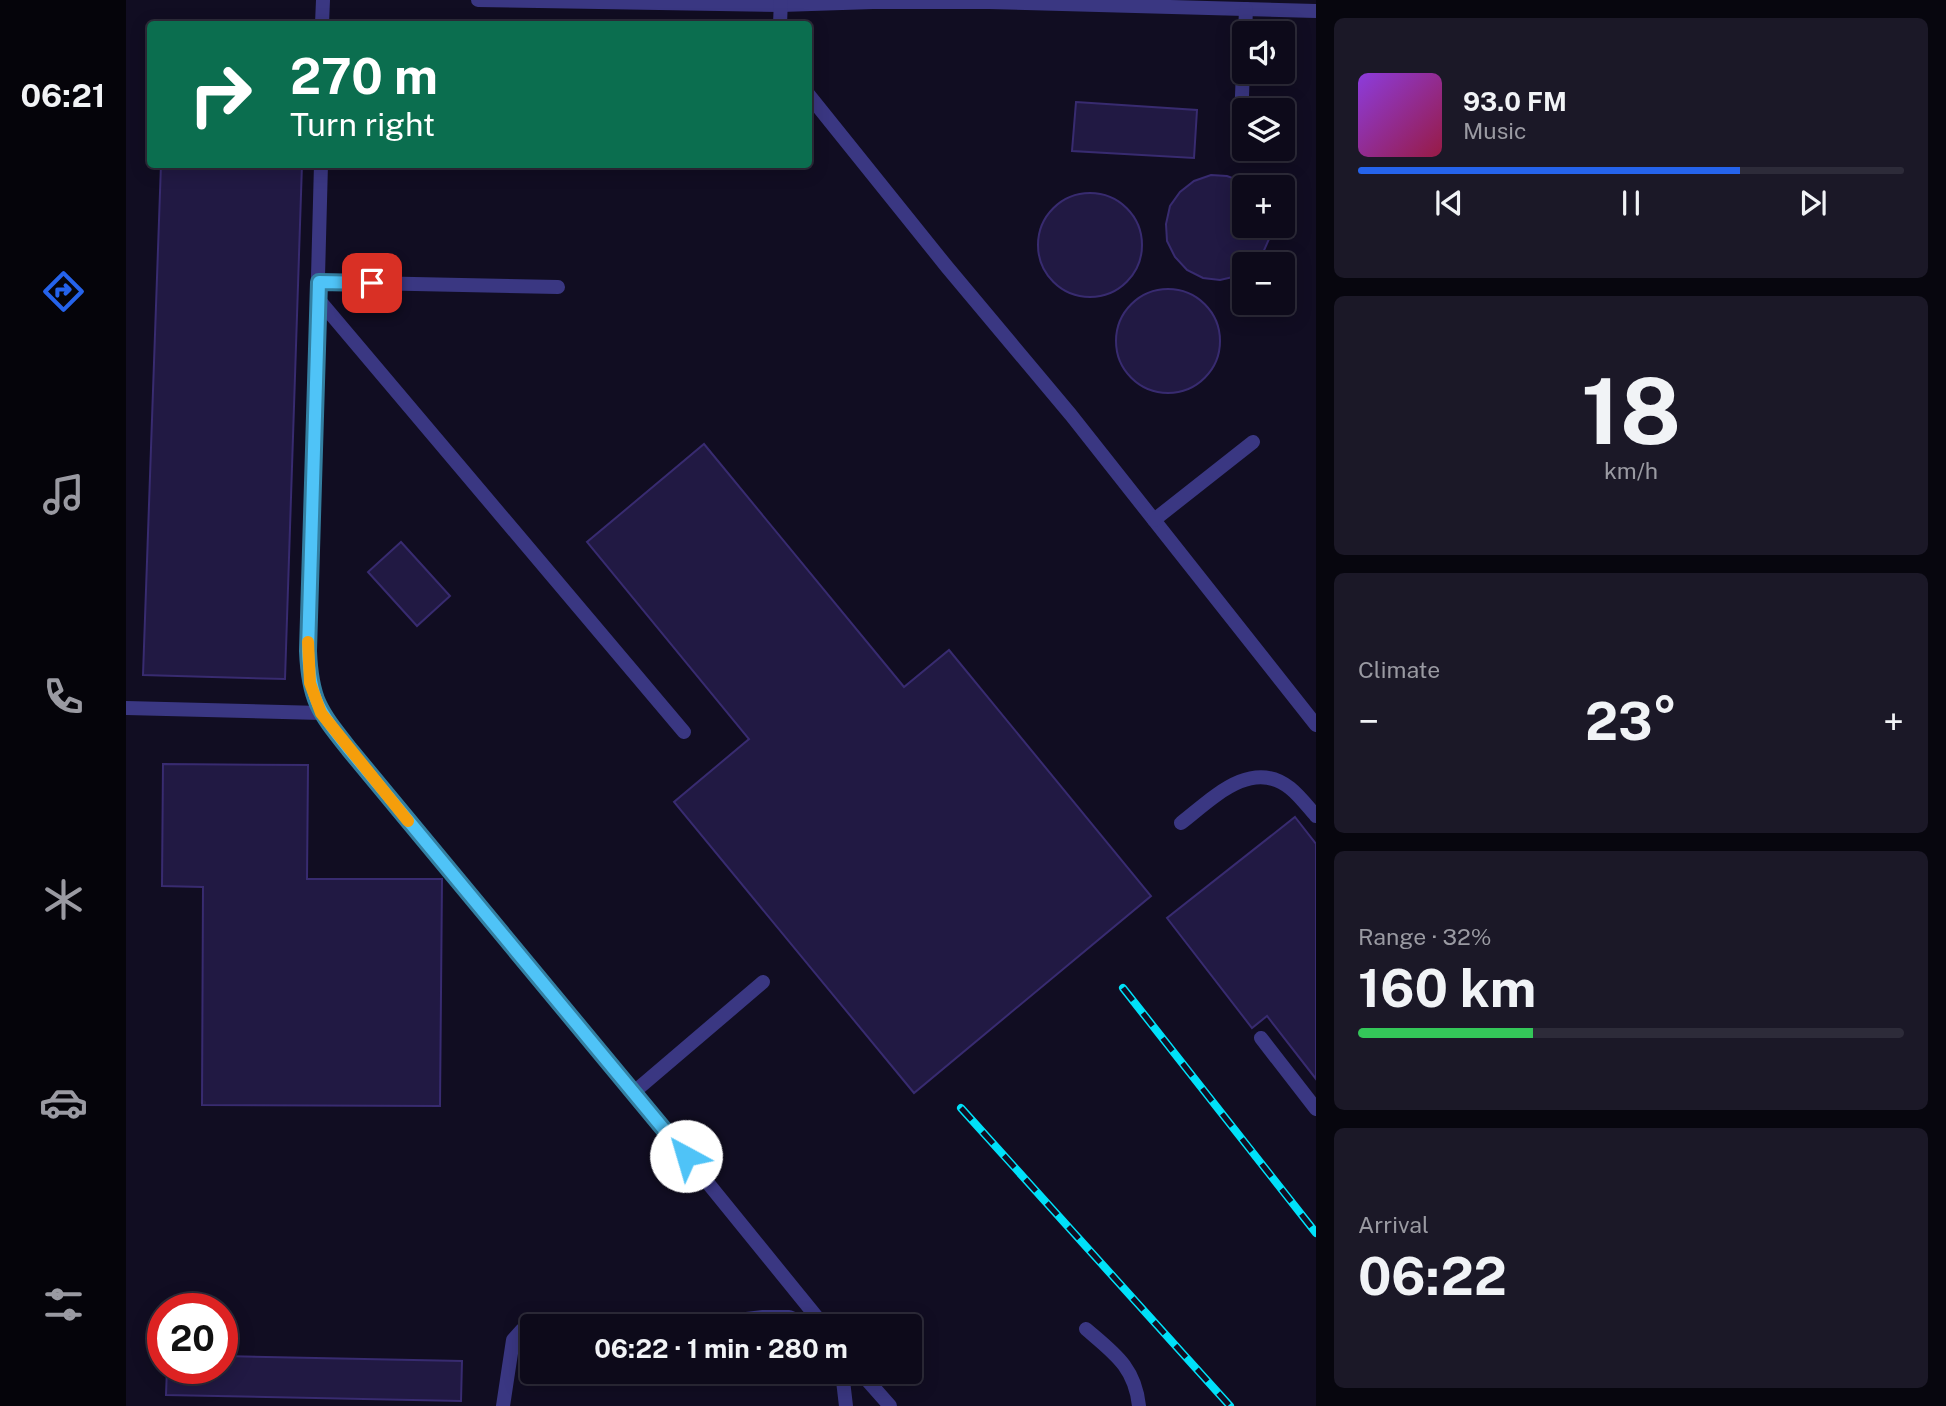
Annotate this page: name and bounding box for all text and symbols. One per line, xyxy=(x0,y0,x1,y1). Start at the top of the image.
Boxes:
map controls xyxy=(1232,21,1295,315)
button: sound xyxy=(1232,21,1295,84)
text: 270 m xyxy=(290,47,438,105)
icon: right xyxy=(175,49,266,140)
text: 06:21 xyxy=(21,77,105,114)
text: 93.0 FM xyxy=(1463,86,1567,117)
button: layers xyxy=(1232,98,1295,161)
text: Turn right xyxy=(290,106,435,143)
text: Music xyxy=(1463,117,1527,144)
button: + xyxy=(1232,175,1295,238)
icon: previous xyxy=(1430,184,1468,222)
icon: pause xyxy=(1612,184,1650,222)
icon: next xyxy=(1794,184,1832,222)
button: − xyxy=(1232,252,1295,315)
pin xyxy=(342,253,402,313)
icon: arrive xyxy=(353,264,391,302)
icon: directions xyxy=(39,267,88,316)
text: 18 xyxy=(1581,358,1681,464)
text: km/h xyxy=(1604,457,1658,484)
icon: music xyxy=(39,470,88,519)
text: Climate xyxy=(1358,656,1440,683)
icon: phone xyxy=(39,672,88,721)
text: 23° xyxy=(1585,691,1677,752)
text: − xyxy=(1358,699,1379,744)
text: + xyxy=(1883,699,1904,744)
icon: climate xyxy=(39,875,88,924)
text: Range · 32% xyxy=(1358,923,1491,950)
text: 160 km xyxy=(1358,958,1536,1019)
icon: car xyxy=(39,1078,88,1127)
position arrow xyxy=(649,1119,723,1193)
text: Arrival xyxy=(1358,1211,1429,1238)
text: 06:22 xyxy=(1358,1246,1507,1307)
icon: filters xyxy=(39,1280,88,1329)
speed limit sign: 20 xyxy=(147,1293,238,1384)
text: 06:22 · 1 min · 280 m xyxy=(594,1333,848,1364)

